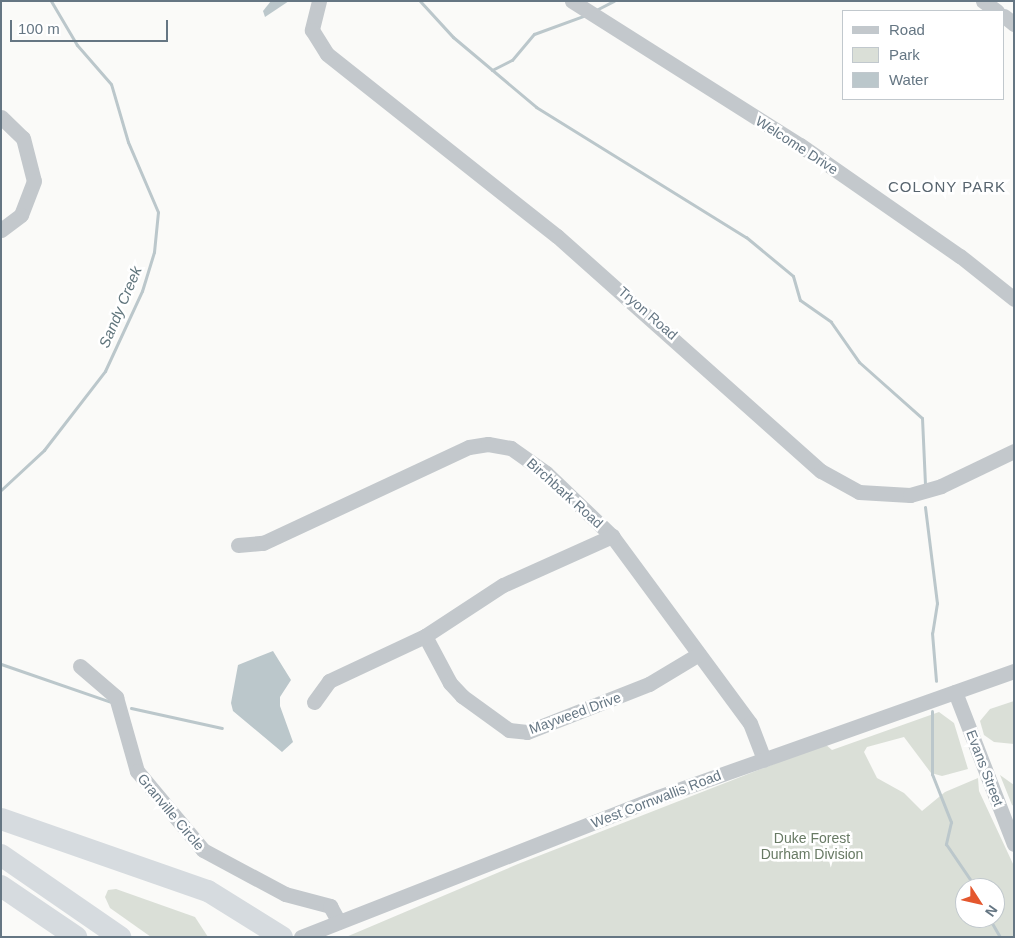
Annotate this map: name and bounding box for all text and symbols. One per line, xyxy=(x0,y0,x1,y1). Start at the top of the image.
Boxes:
scale bar xyxy=(12,10,170,42)
legend xyxy=(842,10,1005,100)
text: 100 m xyxy=(18,20,60,37)
text: Road xyxy=(889,21,925,38)
text: Park xyxy=(889,46,920,63)
text: Water xyxy=(889,71,928,88)
street label: Welcome Drive xyxy=(753,112,841,178)
district label: COLONY PARK xyxy=(887,178,1007,196)
water label: Sandy Creek xyxy=(95,264,145,350)
street label: Tryon Road xyxy=(615,283,681,343)
street label: Birchbark Road xyxy=(524,454,606,532)
street label: Mayweed Drive xyxy=(527,689,623,737)
street label: Evans Street xyxy=(963,728,1007,808)
street label: West Cornwallis Road xyxy=(589,767,723,831)
street label: Granville Circle xyxy=(134,770,208,854)
park label: Duke Forest Durham Division xyxy=(761,830,863,862)
north arrow xyxy=(955,878,1005,928)
text: N xyxy=(982,902,1001,920)

